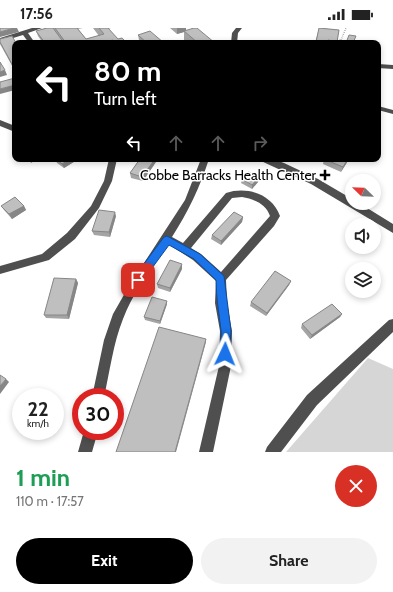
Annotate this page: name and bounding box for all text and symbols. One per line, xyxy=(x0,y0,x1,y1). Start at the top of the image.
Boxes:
text: 17:56 xyxy=(20,5,53,23)
text: 80 m xyxy=(94,54,161,88)
icon: left xyxy=(28,56,80,108)
text: Turn left xyxy=(94,88,157,110)
icon: left xyxy=(123,132,145,154)
icon: ahead xyxy=(165,132,187,154)
icon: ahead xyxy=(207,132,229,154)
icon: right xyxy=(249,132,271,154)
place label: Cobbe Barracks Health Center xyxy=(140,166,317,184)
marker: Cobbe Barracks Health Center xyxy=(319,169,331,181)
north arrow xyxy=(345,174,381,210)
map controls xyxy=(345,174,381,298)
button: sound xyxy=(345,218,381,254)
button: layers xyxy=(345,262,381,298)
pin xyxy=(121,263,155,297)
icon: arrive xyxy=(127,269,149,291)
position arrow xyxy=(204,333,246,375)
speed limit sign: 30 xyxy=(72,388,124,440)
text: 22 xyxy=(27,397,49,421)
text: km/h xyxy=(27,417,49,430)
text: 1 min xyxy=(16,463,70,492)
button: close xyxy=(335,465,377,507)
text: 110 m · 17:57 xyxy=(16,493,84,509)
button: Exit xyxy=(16,538,193,584)
button: Share xyxy=(201,538,377,584)

